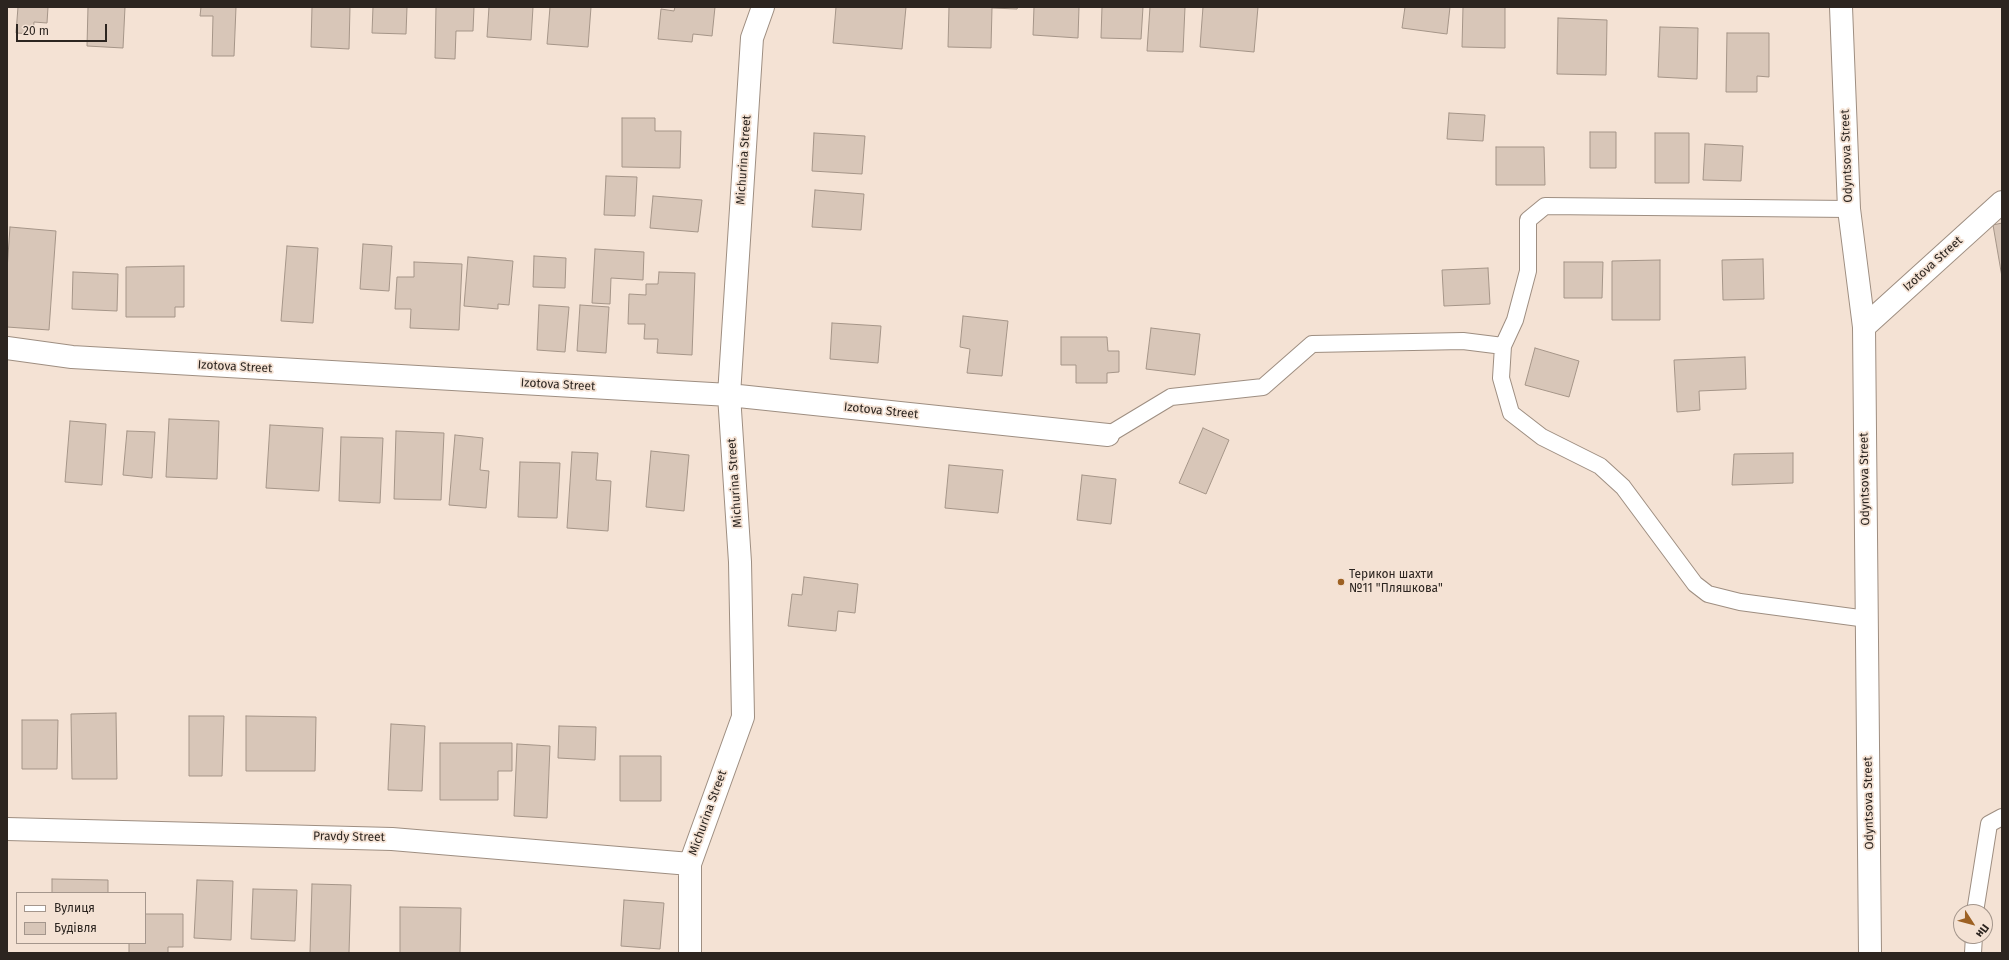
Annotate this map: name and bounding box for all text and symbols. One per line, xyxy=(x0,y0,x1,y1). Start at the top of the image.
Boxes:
scale bar xyxy=(18,16,109,42)
text: 20 m xyxy=(23,24,49,38)
street label: Odyntsova Street xyxy=(1838,109,1856,203)
street label: Michurina Street xyxy=(734,115,754,205)
street label: Izotova Street xyxy=(1900,234,1966,294)
street label: Izotova Street xyxy=(197,358,273,376)
street label: Izotova Street xyxy=(520,376,596,394)
street label: Izotova Street xyxy=(843,400,919,422)
street label: Odyntsova Street xyxy=(1857,432,1873,526)
street label: Michurina Street xyxy=(725,438,745,528)
place label: Терикон шахти №11 "Пляшкова" xyxy=(1349,568,1443,596)
marker: Терикон шахти №11 "Пляшкова" xyxy=(1336,577,1346,587)
street label: Odyntsova Street xyxy=(1861,756,1877,850)
street label: Michurina Street xyxy=(686,768,730,858)
street label: Pravdy Street xyxy=(313,829,385,845)
legend xyxy=(16,892,146,944)
text: Вулиця xyxy=(54,901,95,915)
north arrow xyxy=(1953,904,1993,944)
text: Будівля xyxy=(54,921,97,935)
text: Пн xyxy=(1973,921,1992,940)

